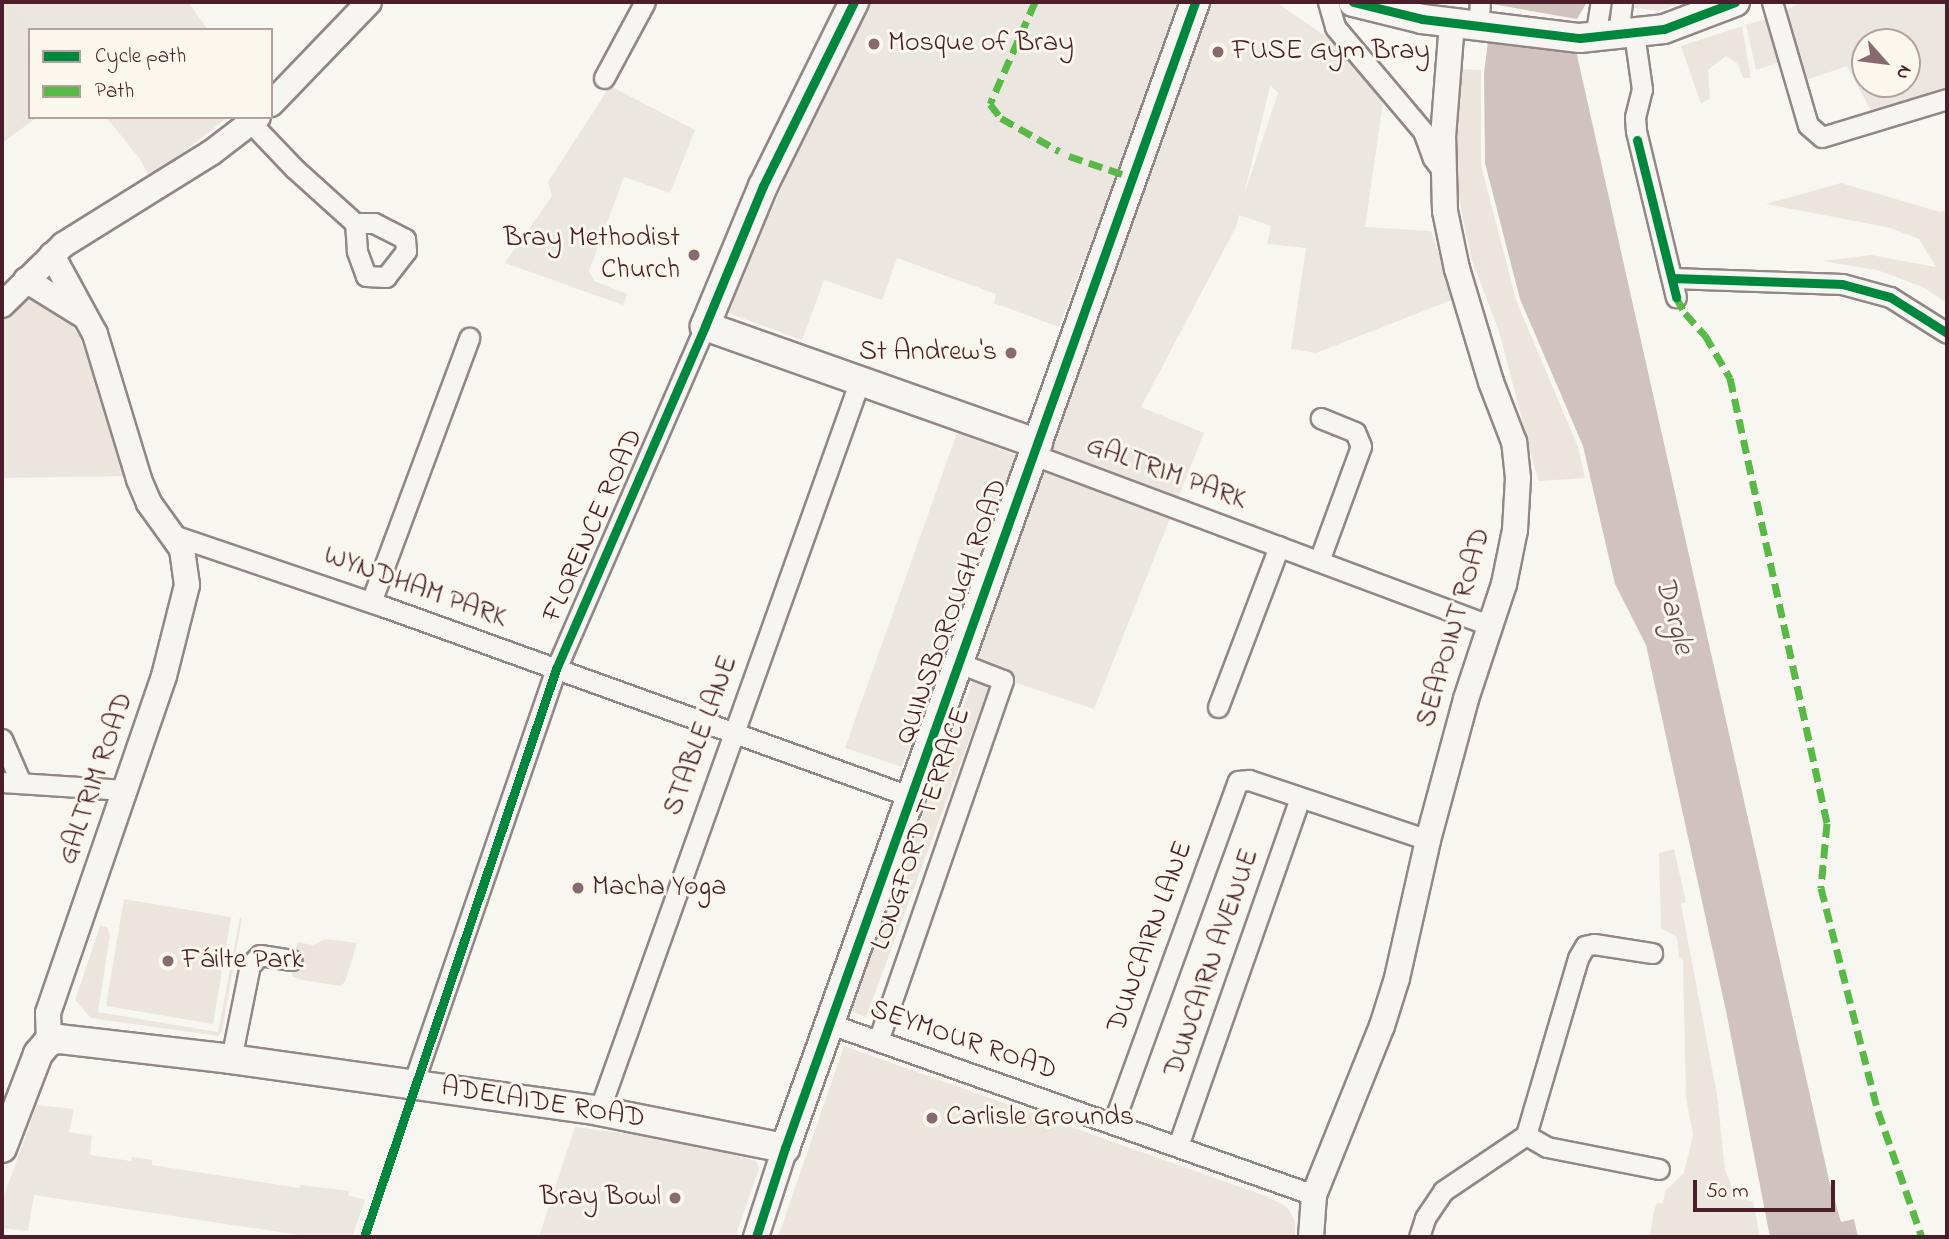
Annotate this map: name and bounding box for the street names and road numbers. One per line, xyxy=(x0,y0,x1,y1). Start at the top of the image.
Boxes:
street label: FLORENCE ROAD xyxy=(536,424,652,628)
street label: GALTRIM PARK xyxy=(1081,429,1251,519)
street label: QUINSBOROUGH ROAD xyxy=(889,475,1017,749)
street label: SEAPOINT ROAD xyxy=(1411,525,1499,731)
street label: WYNDHAM PARK xyxy=(319,539,511,637)
street label: STABLE LANE xyxy=(657,651,747,821)
street label: GALTRIM ROAD xyxy=(52,689,142,869)
street label: LONGFORD TERRACE xyxy=(865,703,979,955)
street label: DUNCAIRN LANE xyxy=(1101,837,1201,1037)
street label: DUNCAIRN AVENUE xyxy=(1158,845,1268,1081)
street label: SEYMOUR ROAD xyxy=(865,993,1061,1089)
street label: ADELAIDE ROAD xyxy=(439,1071,647,1137)

